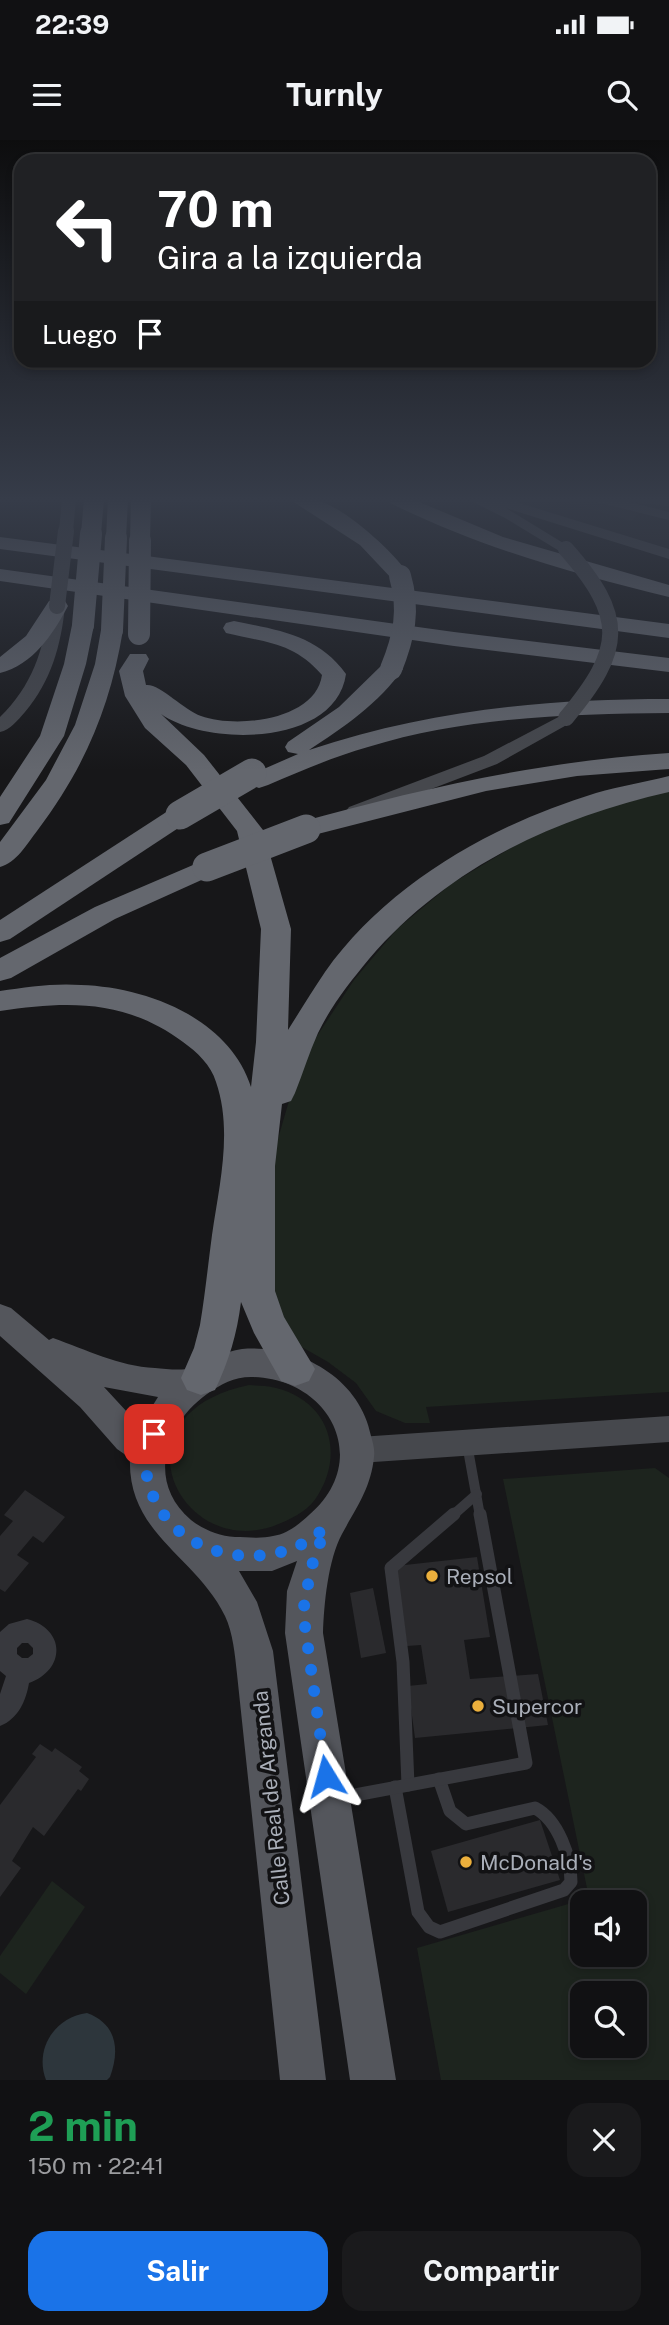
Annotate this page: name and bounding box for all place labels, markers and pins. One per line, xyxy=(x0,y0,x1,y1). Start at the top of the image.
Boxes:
pin xyxy=(124,1404,184,1464)
place label: Repsol xyxy=(446,1564,513,1589)
marker: Repsol xyxy=(424,1568,440,1584)
place label: Supercor xyxy=(492,1694,582,1719)
marker: Supercor xyxy=(470,1698,486,1714)
place label: McDonald's xyxy=(480,1850,592,1875)
marker: McDonald's xyxy=(458,1854,474,1870)

